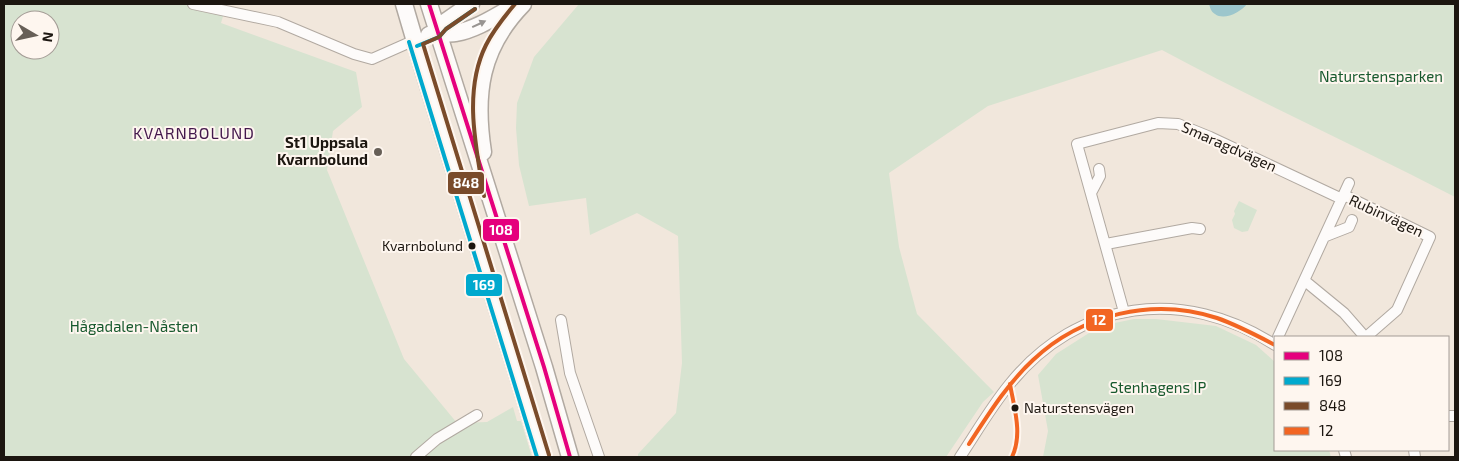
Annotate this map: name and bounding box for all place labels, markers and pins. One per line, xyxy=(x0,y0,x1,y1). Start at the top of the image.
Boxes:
place label: St1 Uppsala Kvarnbolund xyxy=(277,133,368,168)
marker: St1 Uppsala Kvarnbolund xyxy=(372,146,384,158)
place label: Kvarnbolund xyxy=(382,237,463,254)
marker: Kvarnbolund xyxy=(467,241,477,251)
place label: Naturstensvägen xyxy=(1024,399,1134,416)
marker: Naturstensvägen xyxy=(1010,403,1020,413)

